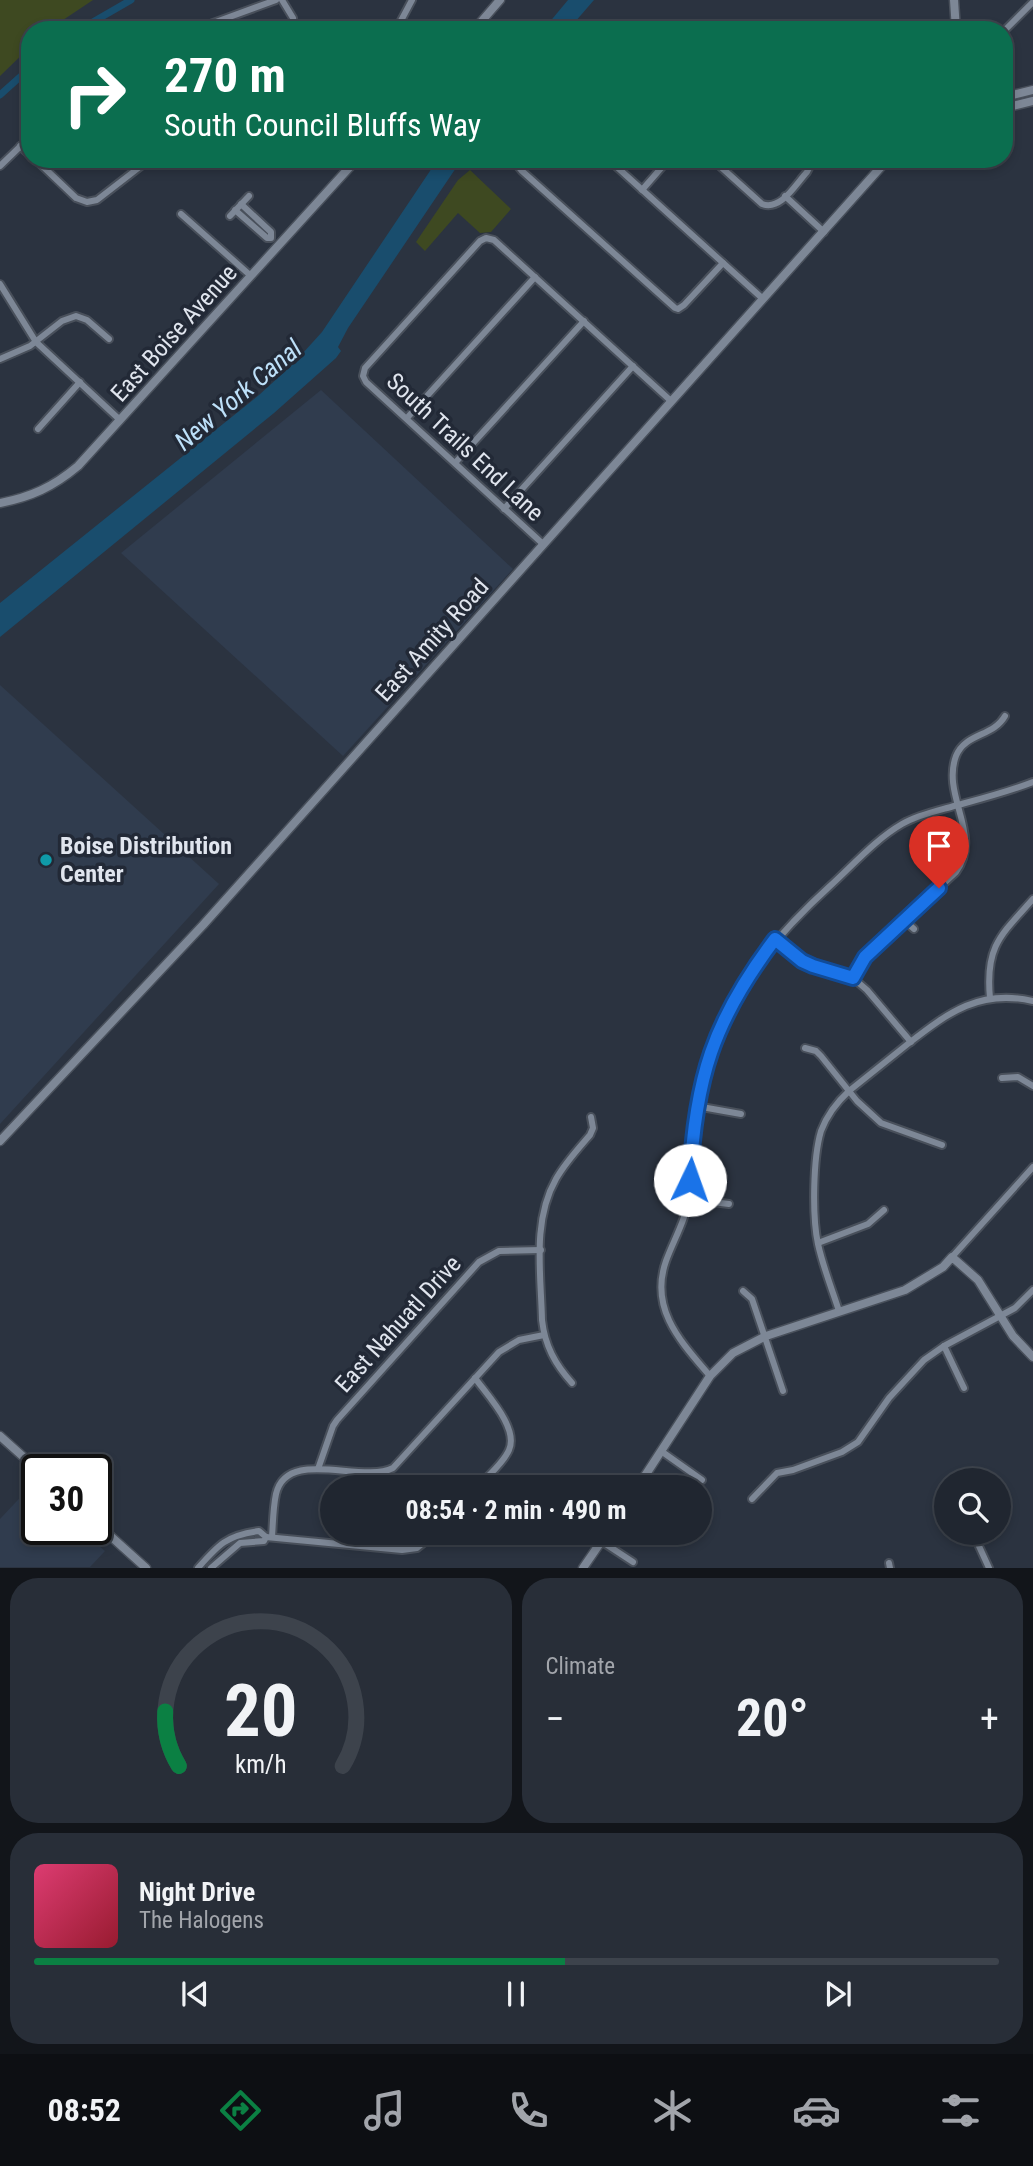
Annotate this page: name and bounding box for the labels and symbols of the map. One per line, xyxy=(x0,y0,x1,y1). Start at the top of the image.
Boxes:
street label: East Boise Avenue xyxy=(105,259,243,407)
water label: New York Canal xyxy=(169,333,308,457)
street label: South Trails End Lane xyxy=(381,367,549,527)
street label: East Amity Road xyxy=(370,573,494,707)
pin xyxy=(909,816,969,888)
place label: Boise Distribution Center xyxy=(60,832,232,888)
marker: Boise Distribution Center xyxy=(38,852,54,868)
position arrow xyxy=(653,1143,727,1217)
street label: East Nahuatl Drive xyxy=(329,1250,467,1398)
speed limit sign: 30 xyxy=(21,1454,112,1545)

